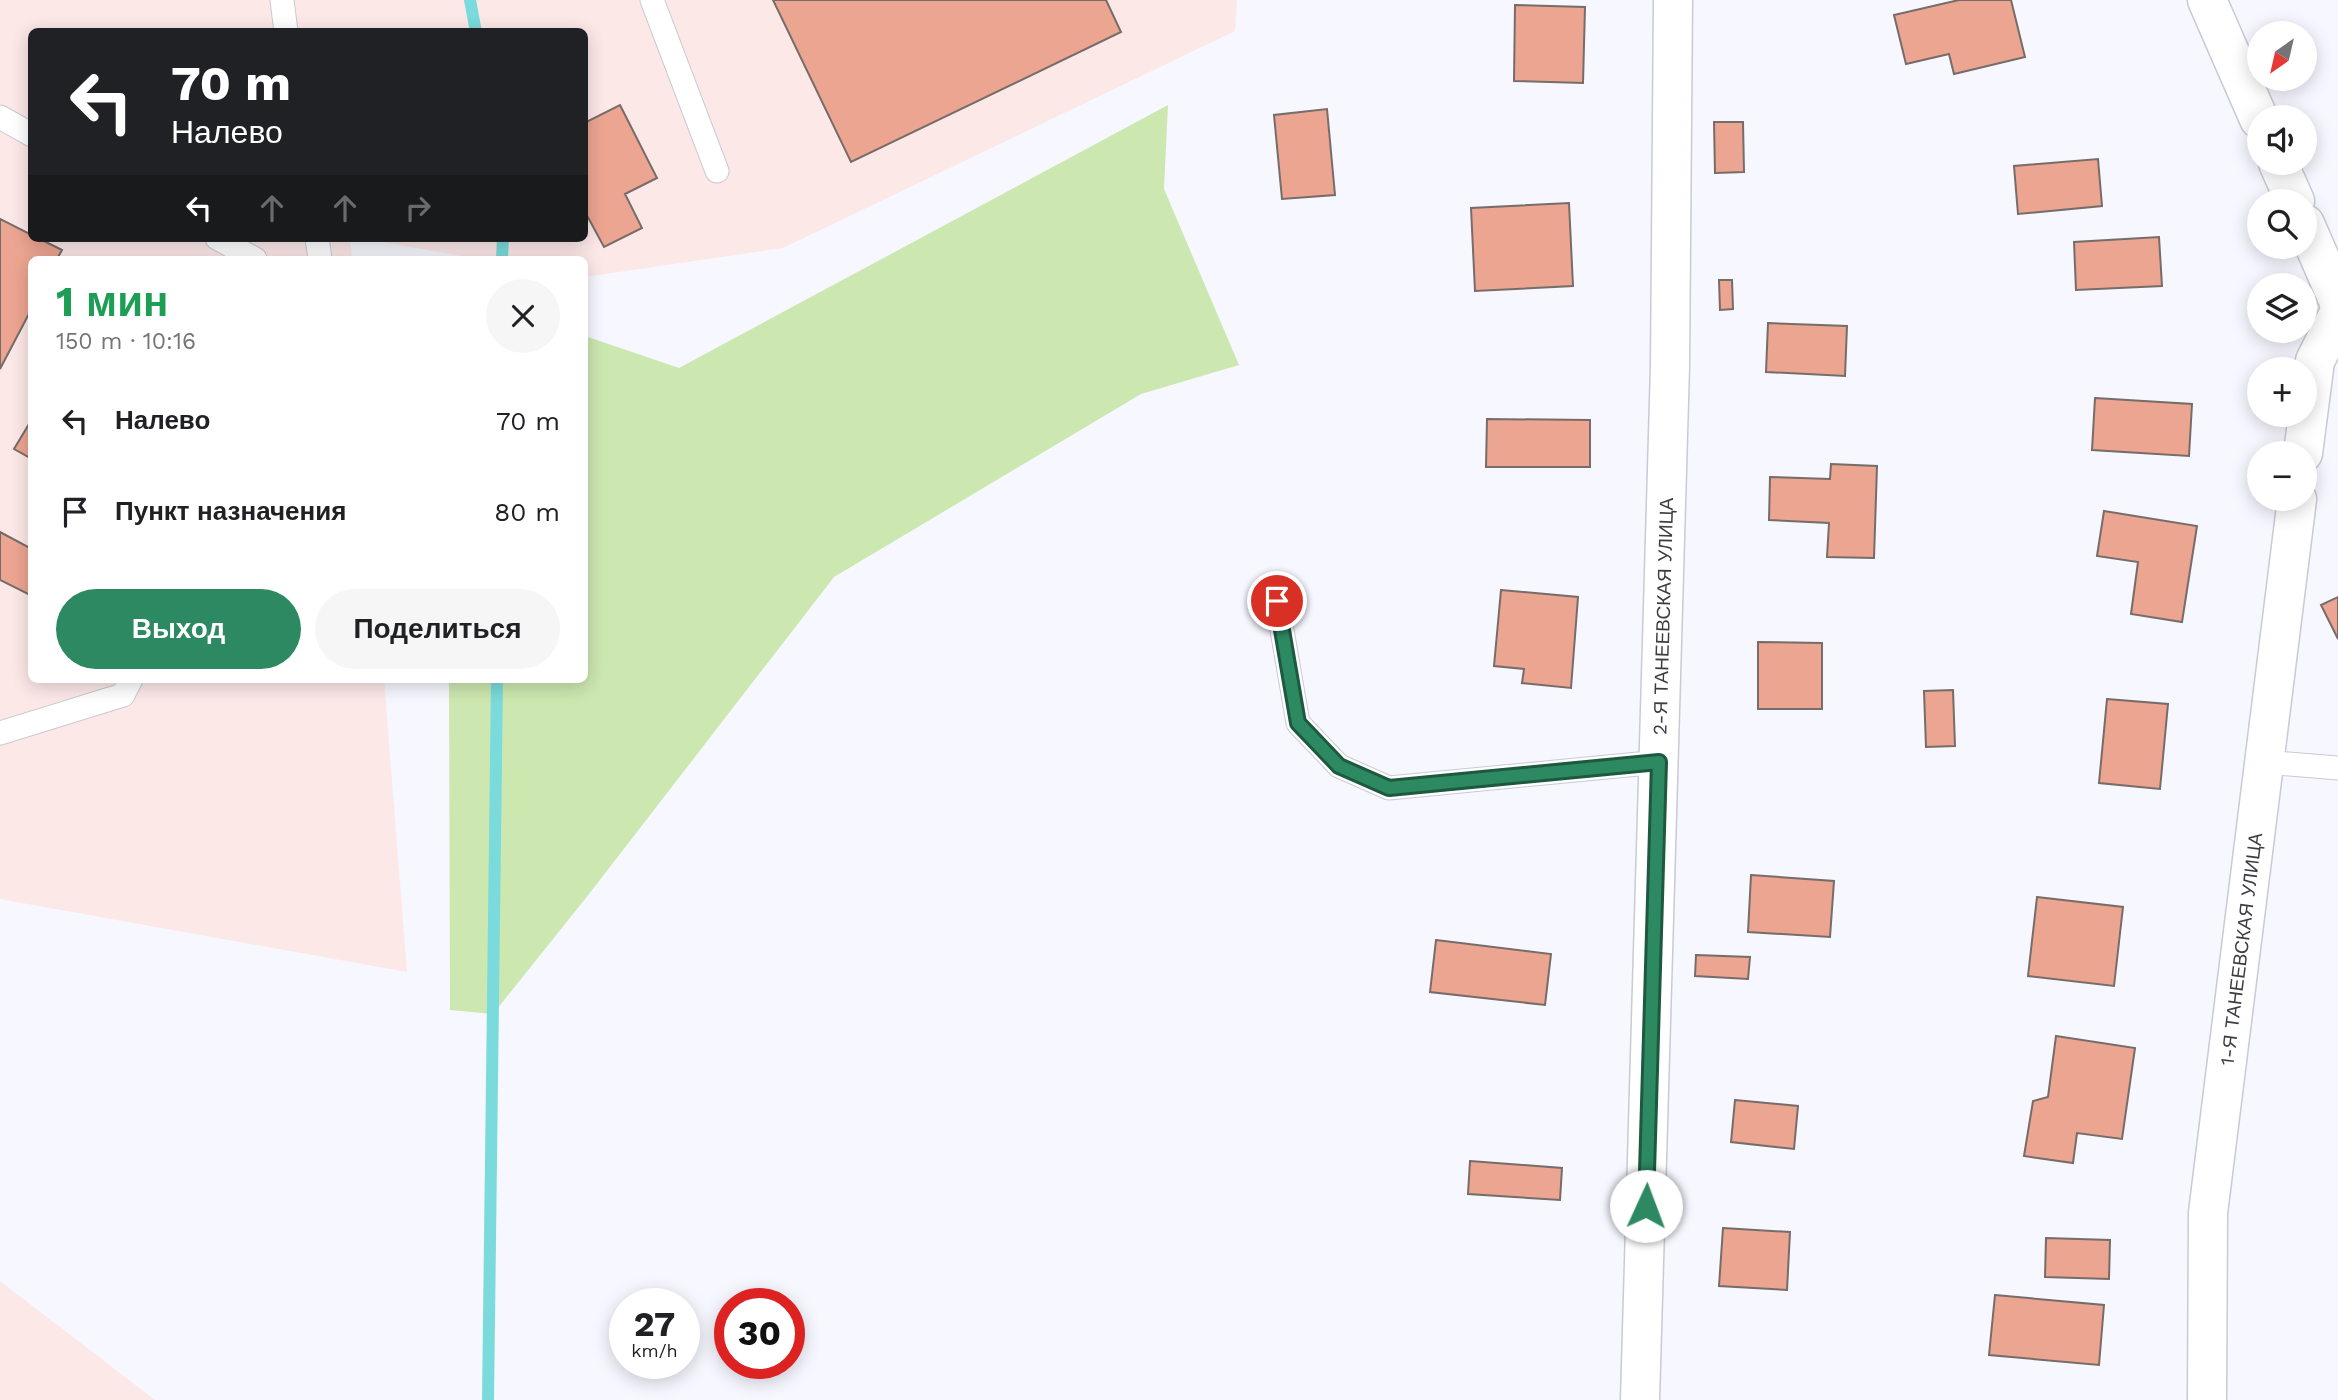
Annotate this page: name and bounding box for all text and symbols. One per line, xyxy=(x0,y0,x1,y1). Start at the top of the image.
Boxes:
north arrow xyxy=(2247,21,2317,91)
map controls xyxy=(2247,21,2317,511)
text: 70 m xyxy=(171,54,291,112)
icon: left xyxy=(56,56,147,147)
button: sound xyxy=(2247,105,2317,175)
text: Налево xyxy=(171,113,283,151)
icon: left xyxy=(180,189,218,227)
icon: ahead xyxy=(253,189,291,227)
icon: ahead xyxy=(326,189,364,227)
icon: right xyxy=(399,189,437,227)
button: search xyxy=(2247,189,2317,259)
button: layers xyxy=(2247,273,2317,343)
text: 1 мин xyxy=(56,277,168,326)
button: close xyxy=(486,279,560,353)
text: 150 m · 10:16 xyxy=(56,328,196,355)
button: + xyxy=(2247,357,2317,427)
icon: left xyxy=(56,402,94,440)
text: Налево xyxy=(115,405,210,435)
text: 70 m xyxy=(496,406,560,436)
button: − xyxy=(2247,441,2317,511)
icon: arrive xyxy=(56,493,94,531)
text: Пункт назначения xyxy=(115,496,346,526)
text: 80 m xyxy=(494,497,560,527)
street label: 2-Я ТАНЕЕВСКАЯ УЛИЦА xyxy=(1648,497,1678,735)
pin xyxy=(1247,571,1307,631)
icon: arrive xyxy=(1258,582,1296,620)
button: Выход xyxy=(56,589,301,669)
button: Поделиться xyxy=(315,589,560,669)
street label: 1-Я ТАНЕЕВСКАЯ УЛИЦА xyxy=(2216,831,2267,1067)
position arrow xyxy=(1609,1169,1683,1243)
speed limit sign: 30 xyxy=(714,1288,805,1379)
text: 27 xyxy=(634,1303,675,1345)
text: km/h xyxy=(631,1340,678,1361)

